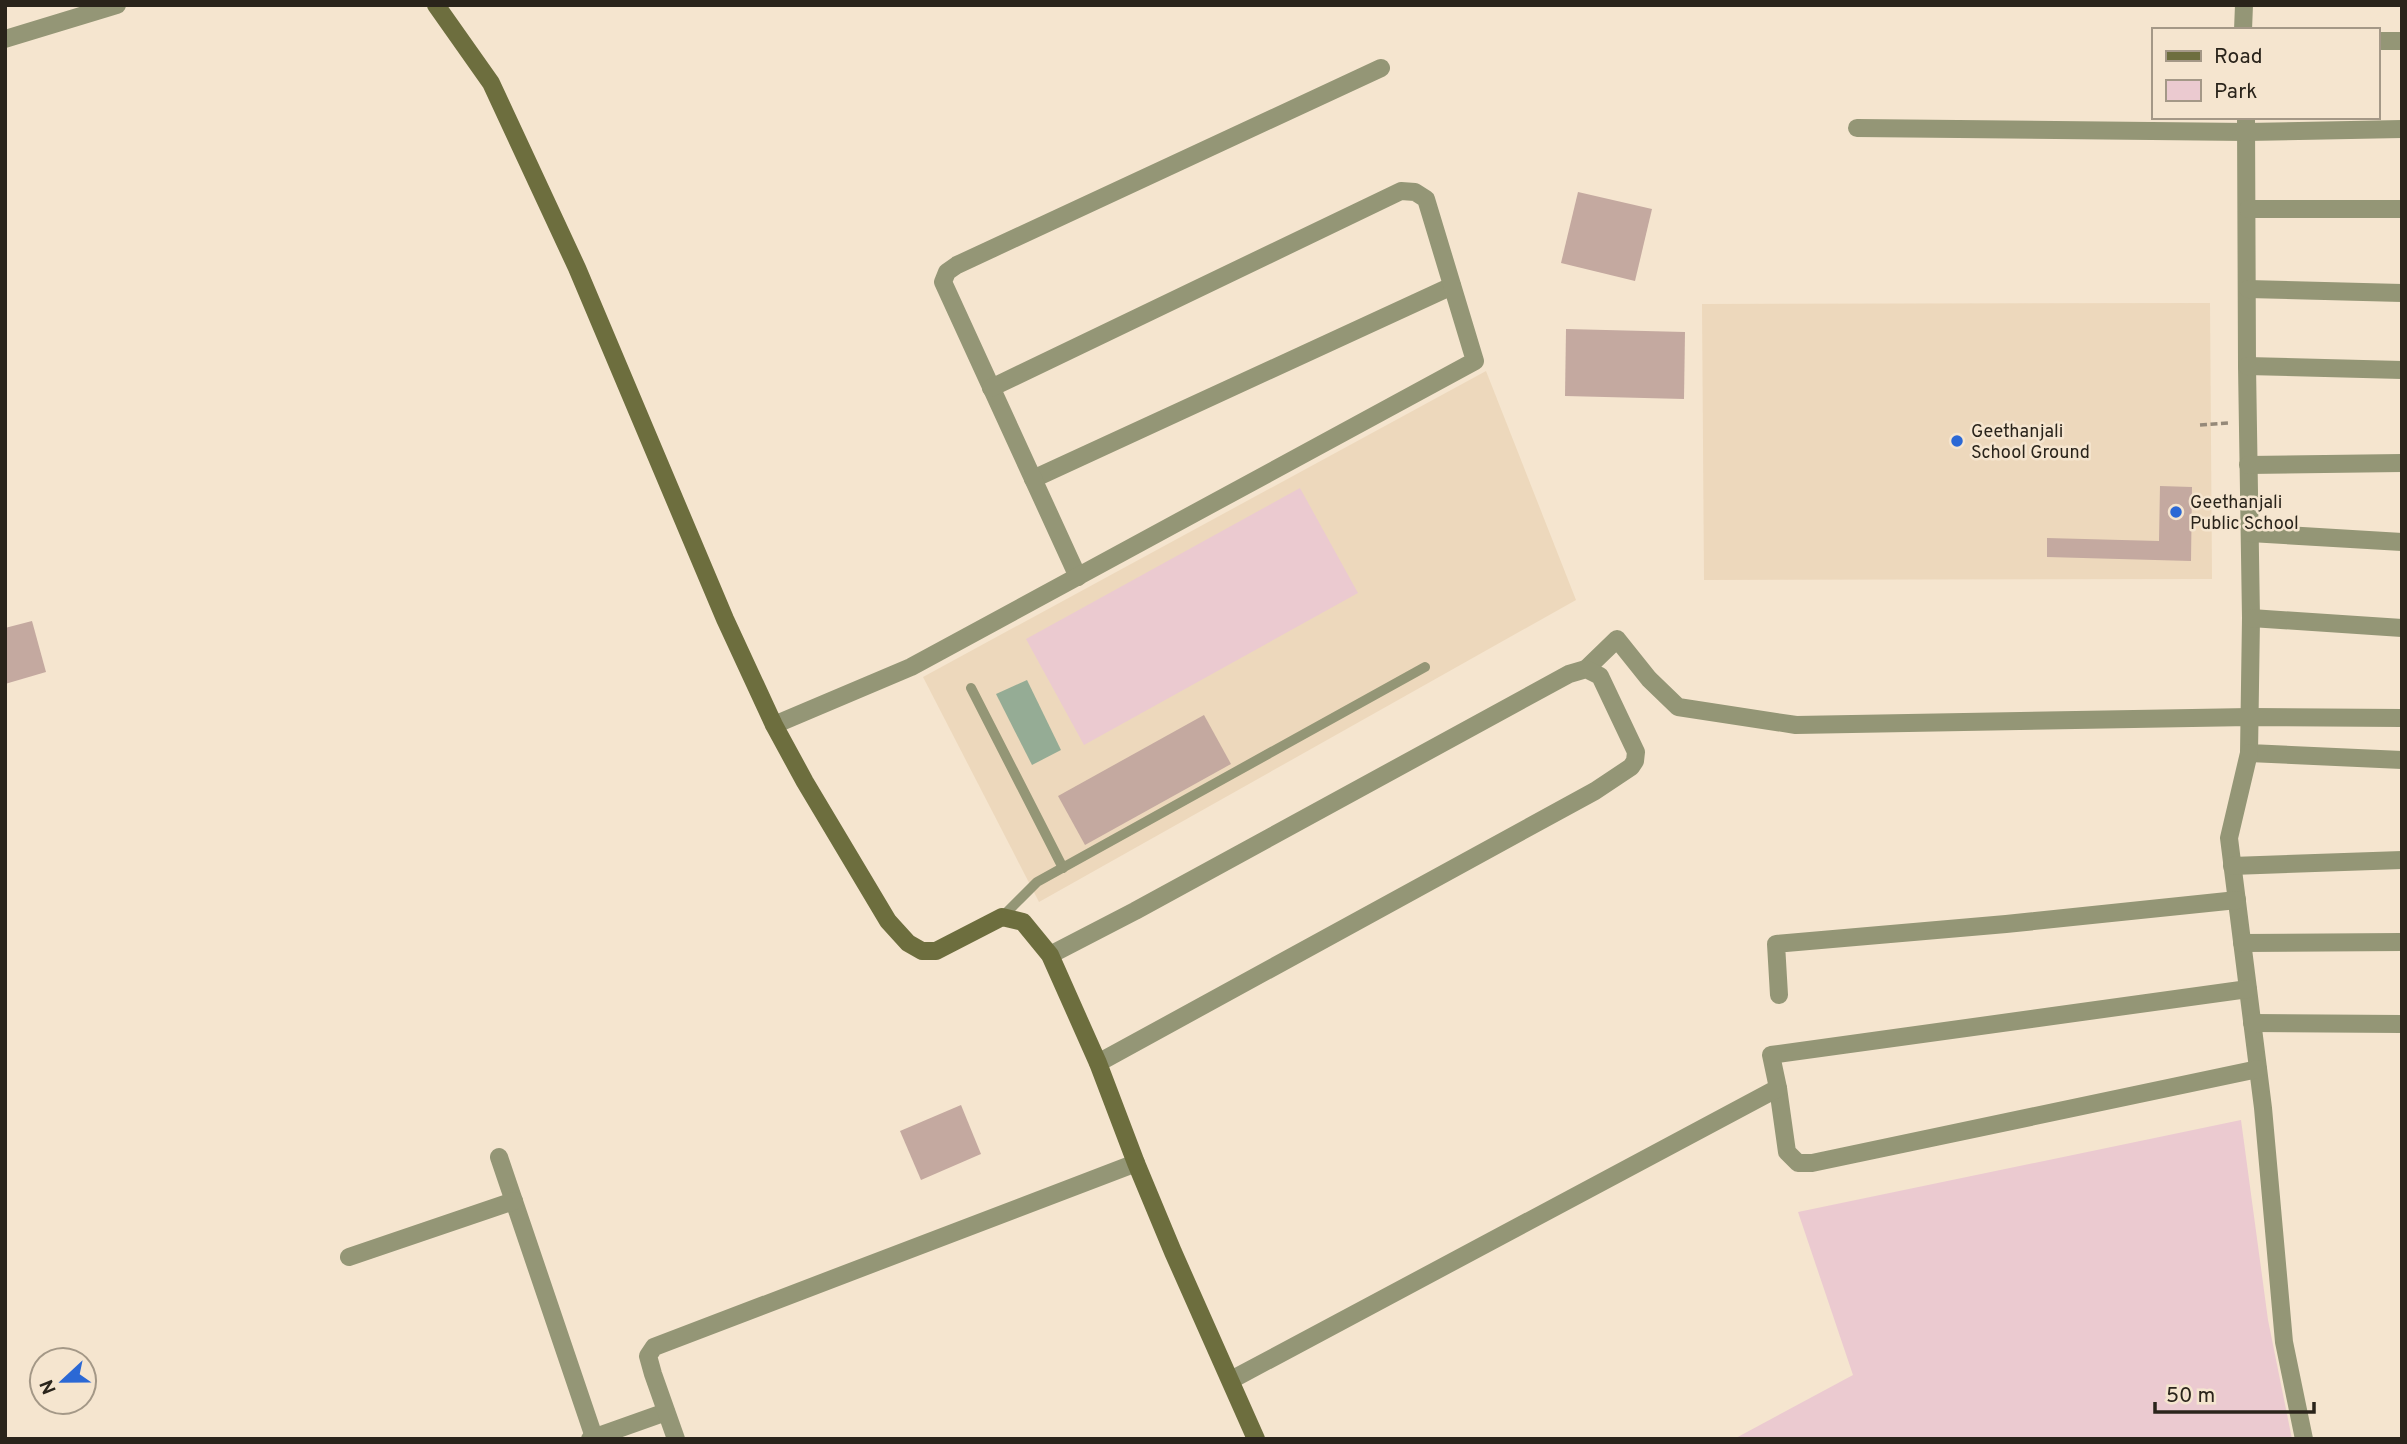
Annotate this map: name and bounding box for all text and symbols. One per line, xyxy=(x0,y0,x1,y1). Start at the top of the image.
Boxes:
legend xyxy=(2152,28,2379,119)
text: Road xyxy=(2214,44,2263,71)
text: Park xyxy=(2214,79,2257,106)
place label: Geethanjali School Ground xyxy=(1971,421,2090,465)
marker: Geethanjali School Ground xyxy=(1949,433,1965,449)
place label: Geethanjali Public School xyxy=(2190,492,2299,536)
marker: Geethanjali Public School xyxy=(2168,504,2184,520)
north arrow xyxy=(28,1346,98,1416)
scale bar xyxy=(2155,1370,2314,1414)
text: N xyxy=(35,1376,63,1397)
text: 50 m xyxy=(2166,1383,2215,1410)

